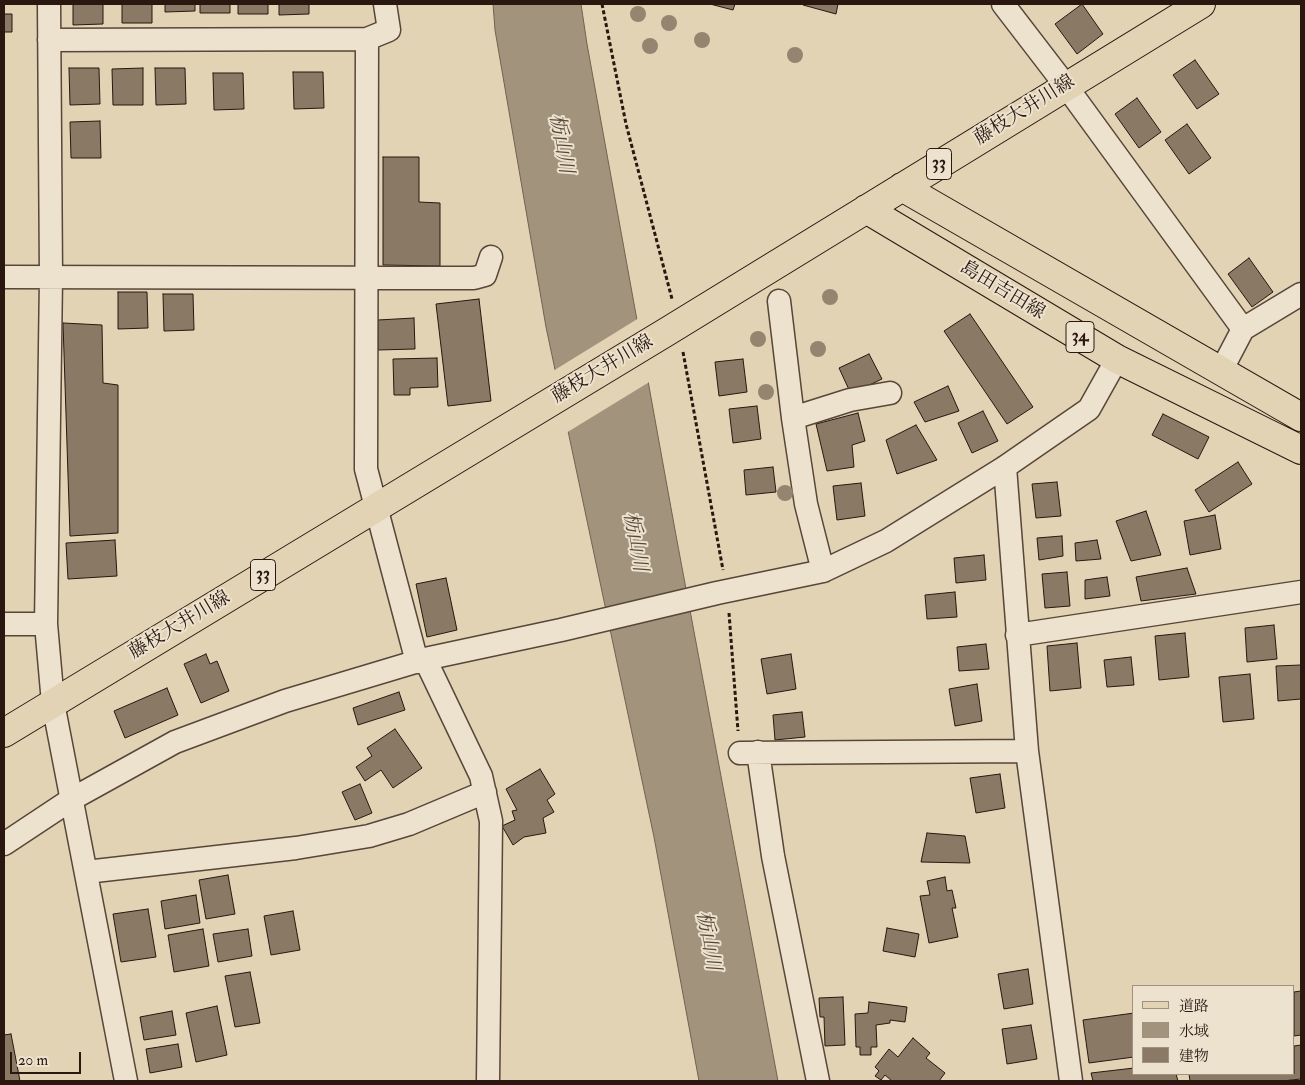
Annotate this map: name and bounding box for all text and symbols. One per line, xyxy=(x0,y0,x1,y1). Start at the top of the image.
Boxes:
street label: 藤枝大井川線 xyxy=(971,71,1079,151)
water label: 栃山川 xyxy=(543,112,577,176)
road number: 33 xyxy=(926,148,952,180)
street label: 島田吉田線 xyxy=(955,257,1049,325)
road number: 34 xyxy=(1066,322,1094,352)
street label: 藤枝大井川線 xyxy=(548,331,658,409)
water label: 栃山川 xyxy=(617,510,651,574)
road number: 33 xyxy=(250,560,276,590)
street label: 藤枝大井川線 xyxy=(125,587,235,665)
water label: 栃山川 xyxy=(690,909,724,973)
legend xyxy=(1132,985,1295,1075)
text: 道路 xyxy=(1179,997,1209,1016)
text: 水域 xyxy=(1179,1022,1209,1041)
scale bar xyxy=(12,1042,84,1074)
text: 建物 xyxy=(1179,1047,1209,1066)
text: 20 m xyxy=(18,1051,48,1070)

